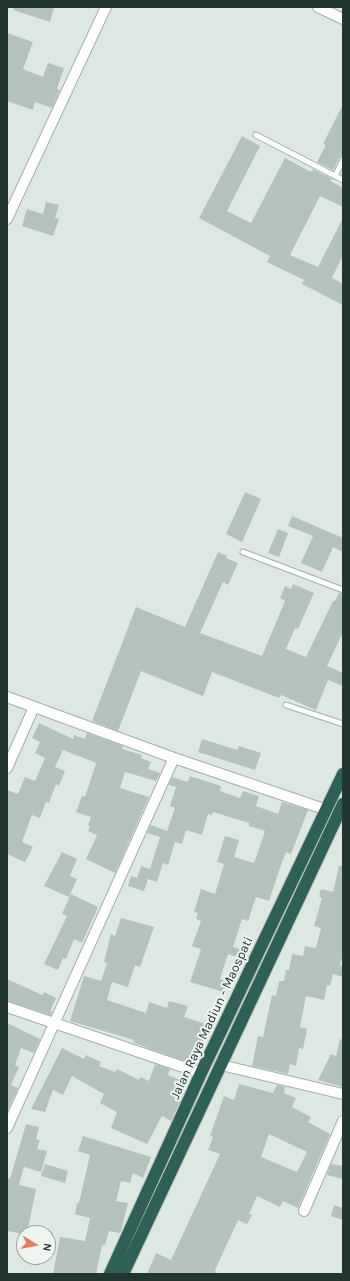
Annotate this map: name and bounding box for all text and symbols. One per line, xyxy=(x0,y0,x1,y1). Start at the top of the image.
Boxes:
street label: Jalan Raya Madiun - Maospati xyxy=(167,934,257,1102)
north arrow xyxy=(16,1225,56,1265)
text: N xyxy=(40,1242,54,1252)

